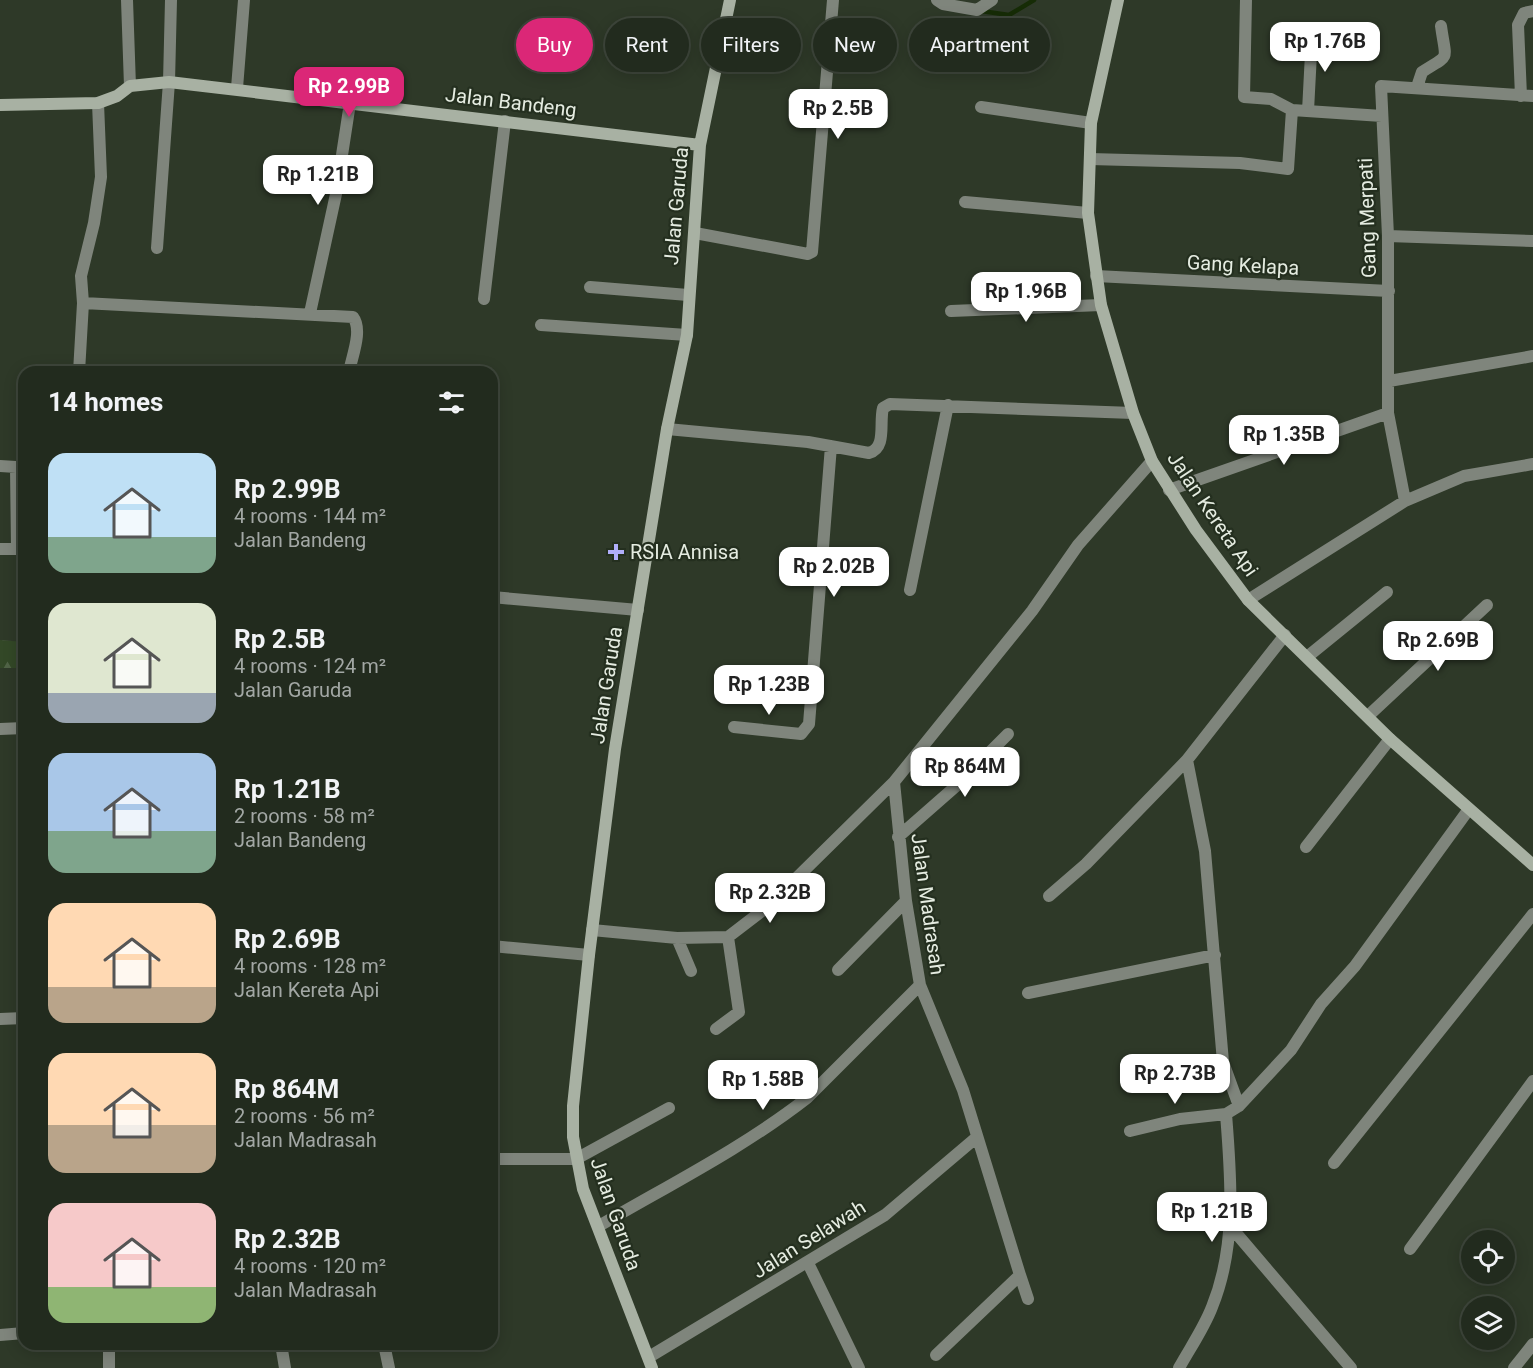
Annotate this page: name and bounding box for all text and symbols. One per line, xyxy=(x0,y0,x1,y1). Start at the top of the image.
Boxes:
chip: Buy xyxy=(516,18,593,72)
chip: Rent xyxy=(605,18,689,72)
chip: Filters xyxy=(701,18,801,72)
chip: New xyxy=(813,18,897,72)
chip: Apartment xyxy=(909,18,1050,72)
pin: Rp 1.76B xyxy=(1263,22,1387,73)
text: Rp 1.76B xyxy=(1284,29,1366,53)
pin: Rp 2.99B xyxy=(287,67,411,118)
text: Rp 2.99B xyxy=(308,74,390,98)
street label: Jalan Bandeng xyxy=(444,82,578,122)
pin: Rp 2.5B xyxy=(783,89,893,140)
text: Rp 2.5B xyxy=(803,96,873,120)
street label: Jalan Garuda xyxy=(659,146,693,266)
pin: Rp 1.21B xyxy=(256,155,380,206)
street label: Gang Merpati xyxy=(1353,158,1381,278)
text: Rp 1.21B xyxy=(277,162,359,186)
street label: Gang Kelapa xyxy=(1186,250,1300,280)
pin: Rp 1.96B xyxy=(964,272,1088,323)
text: Rp 1.96B xyxy=(985,279,1067,303)
icon: filters xyxy=(435,386,468,419)
text: 14 homes xyxy=(48,387,163,417)
pin: Rp 1.35B xyxy=(1222,415,1346,466)
text: Rp 1.35B xyxy=(1243,422,1325,446)
street label: Jalan Kereta Api xyxy=(1162,447,1264,581)
text: Rp 2.99B xyxy=(234,474,341,504)
icon: home xyxy=(96,477,168,549)
text: 4 rooms · 144 m² xyxy=(234,504,386,528)
text: Jalan Bandeng xyxy=(234,528,366,552)
place label: RSIA Annisa xyxy=(630,540,739,564)
marker: RSIA Annisa xyxy=(607,543,625,561)
pin: Rp 2.02B xyxy=(772,547,896,598)
text: Rp 2.02B xyxy=(793,554,875,578)
pin: Rp 2.69B xyxy=(1376,621,1500,672)
text: Rp 2.5B xyxy=(234,624,326,654)
street label: Jalan Garuda xyxy=(585,625,627,745)
icon: home xyxy=(96,627,168,699)
text: Rp 2.69B xyxy=(1397,628,1479,652)
text: 4 rooms · 124 m² xyxy=(234,654,386,678)
pin: Rp 1.23B xyxy=(707,665,831,716)
text: Rp 1.23B xyxy=(728,672,810,696)
text: Jalan Garuda xyxy=(234,678,352,702)
pin: Rp 864M xyxy=(910,747,1020,798)
text: Rp 864M xyxy=(925,754,1005,778)
text: Rp 1.21B xyxy=(234,774,341,804)
icon: home xyxy=(96,777,168,849)
text: 2 rooms · 58 m² xyxy=(234,804,375,828)
text: Jalan Bandeng xyxy=(234,828,366,852)
street label: Jalan Madrasah xyxy=(906,832,950,976)
pin: Rp 2.32B xyxy=(708,873,832,924)
text: Rp 2.32B xyxy=(729,880,811,904)
text: Rp 2.69B xyxy=(234,924,341,954)
icon: home xyxy=(96,927,168,999)
text: 4 rooms · 128 m² xyxy=(234,954,386,978)
text: Jalan Kereta Api xyxy=(234,978,379,1002)
pin: Rp 2.73B xyxy=(1113,1054,1237,1105)
pin: Rp 1.58B xyxy=(701,1060,825,1111)
text: Rp 2.73B xyxy=(1134,1061,1216,1085)
text: Rp 1.58B xyxy=(722,1067,804,1091)
text: Rp 864M xyxy=(234,1074,339,1104)
icon: home xyxy=(96,1077,168,1149)
text: 2 rooms · 56 m² xyxy=(234,1104,375,1128)
text: Jalan Madrasah xyxy=(234,1128,377,1152)
street label: Jalan Garuda xyxy=(585,1154,647,1274)
pin: Rp 1.21B xyxy=(1150,1192,1274,1243)
street label: Jalan Selawah xyxy=(748,1195,870,1283)
text: Rp 1.21B xyxy=(1171,1199,1253,1223)
text: Rp 2.32B xyxy=(234,1224,341,1254)
icon: home xyxy=(96,1227,168,1299)
map controls xyxy=(1461,1230,1515,1350)
button: locate xyxy=(1461,1230,1515,1284)
text: 4 rooms · 120 m² xyxy=(234,1254,386,1278)
text: Jalan Madrasah xyxy=(234,1278,377,1302)
button: layers xyxy=(1461,1296,1515,1350)

